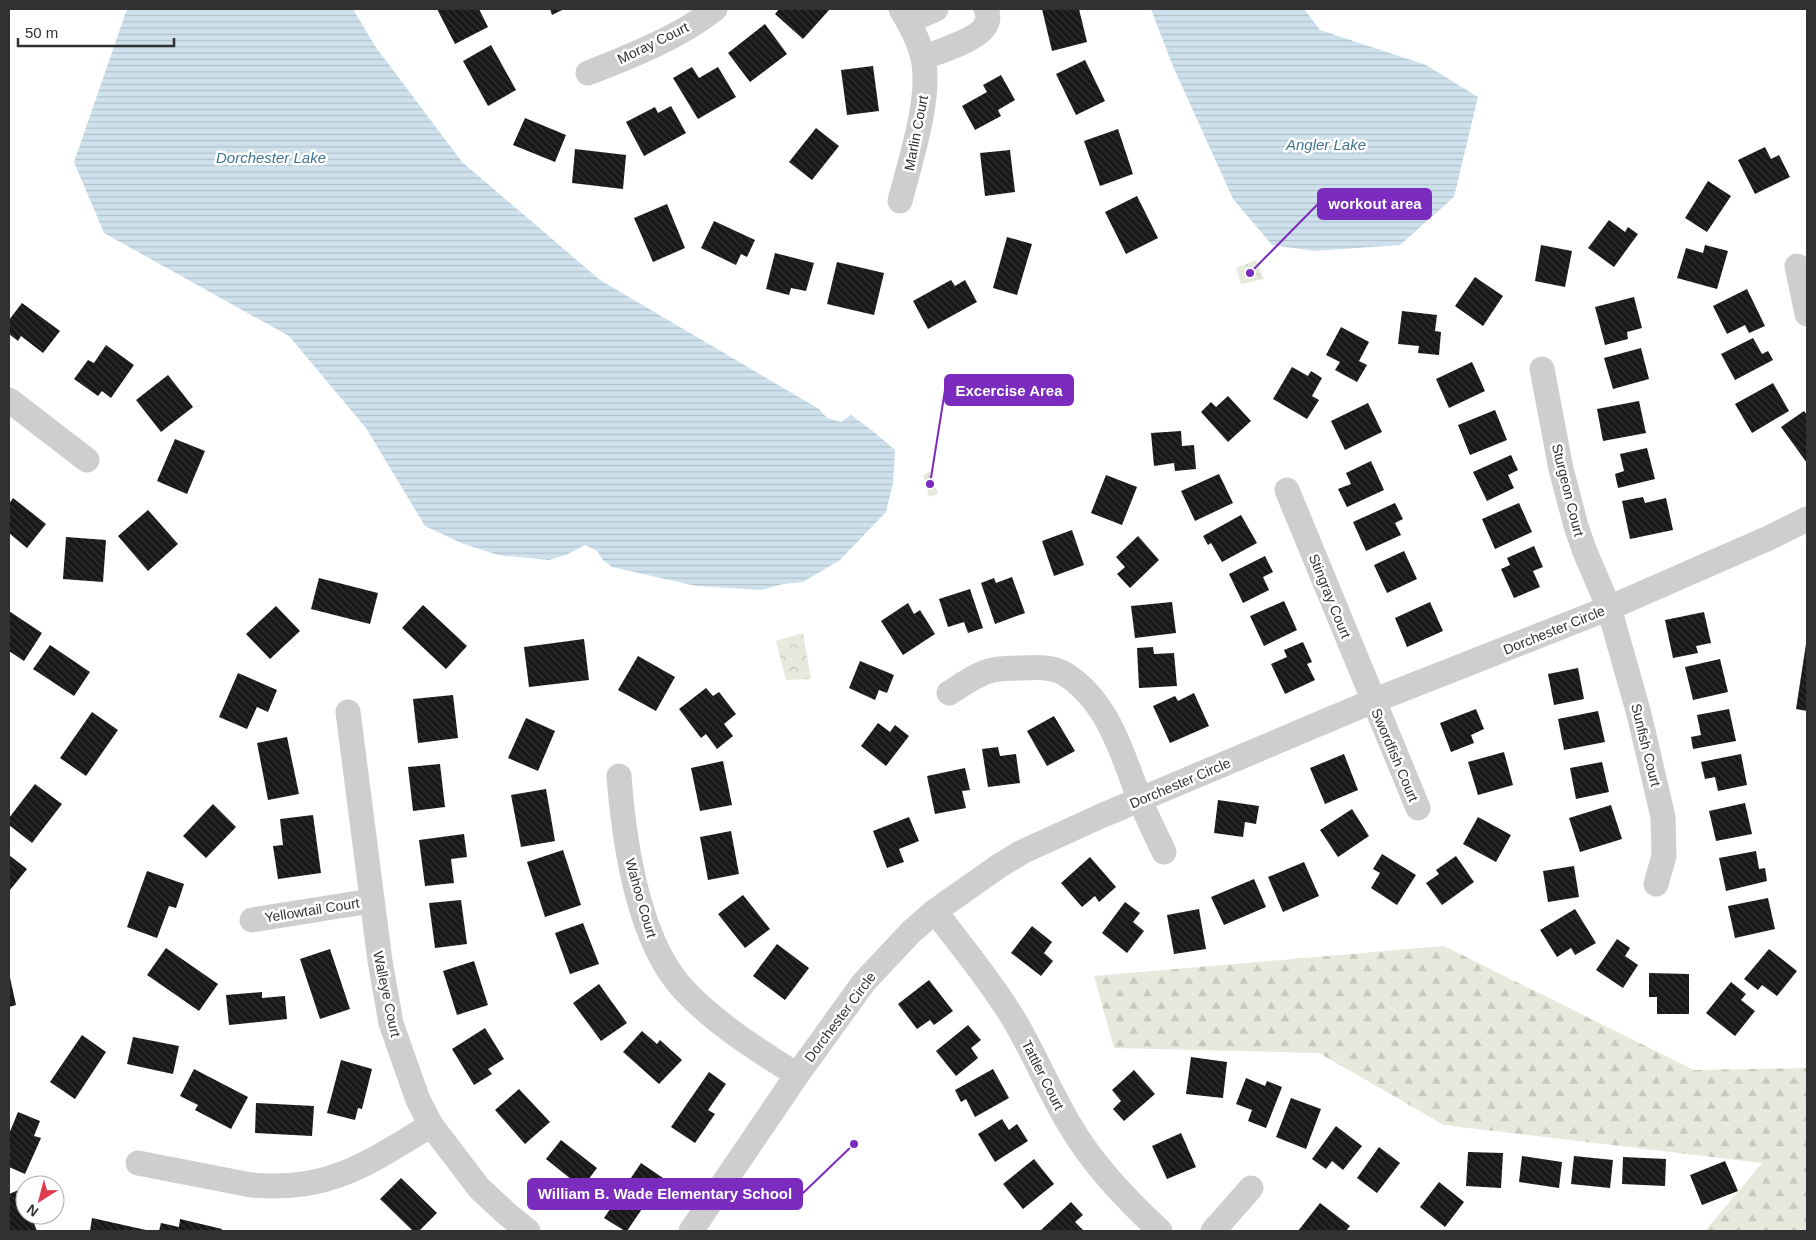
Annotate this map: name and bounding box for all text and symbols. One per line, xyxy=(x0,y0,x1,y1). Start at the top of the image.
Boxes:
scale bar xyxy=(18,15,174,47)
street label: Moray Court xyxy=(615,19,691,67)
text: 50 m xyxy=(25,24,58,41)
street label: Marlin Court xyxy=(901,94,931,172)
water label: Angler Lake xyxy=(1285,136,1366,153)
water label: Dorchester Lake xyxy=(216,149,326,166)
callout: workout area xyxy=(1318,189,1431,219)
text: workout area xyxy=(1327,195,1422,212)
callout: Excercise Area xyxy=(945,375,1073,405)
text: Excercise Area xyxy=(955,382,1063,399)
street label: Sturgeon Court xyxy=(1549,442,1587,538)
street label: Stingray Court xyxy=(1306,552,1354,641)
street label: Dorchester Circle xyxy=(1501,602,1607,658)
street label: Sunfish Court xyxy=(1628,702,1664,788)
street label: Swordfish Court xyxy=(1368,706,1422,804)
street label: Dorchester Circle xyxy=(1127,754,1233,811)
street label: Wahoo Court xyxy=(622,856,660,940)
street label: Yellowtail Court xyxy=(263,895,361,925)
street label: Walleye Court xyxy=(370,950,404,1039)
street label: Dorchester Circle xyxy=(801,969,879,1065)
street label: Tattler Court xyxy=(1019,1037,1067,1113)
north arrow xyxy=(15,1175,65,1225)
callout: William B. Wade Elementary School xyxy=(528,1179,802,1209)
text: William B. Wade Elementary School xyxy=(538,1185,792,1202)
text: N xyxy=(24,1201,41,1220)

